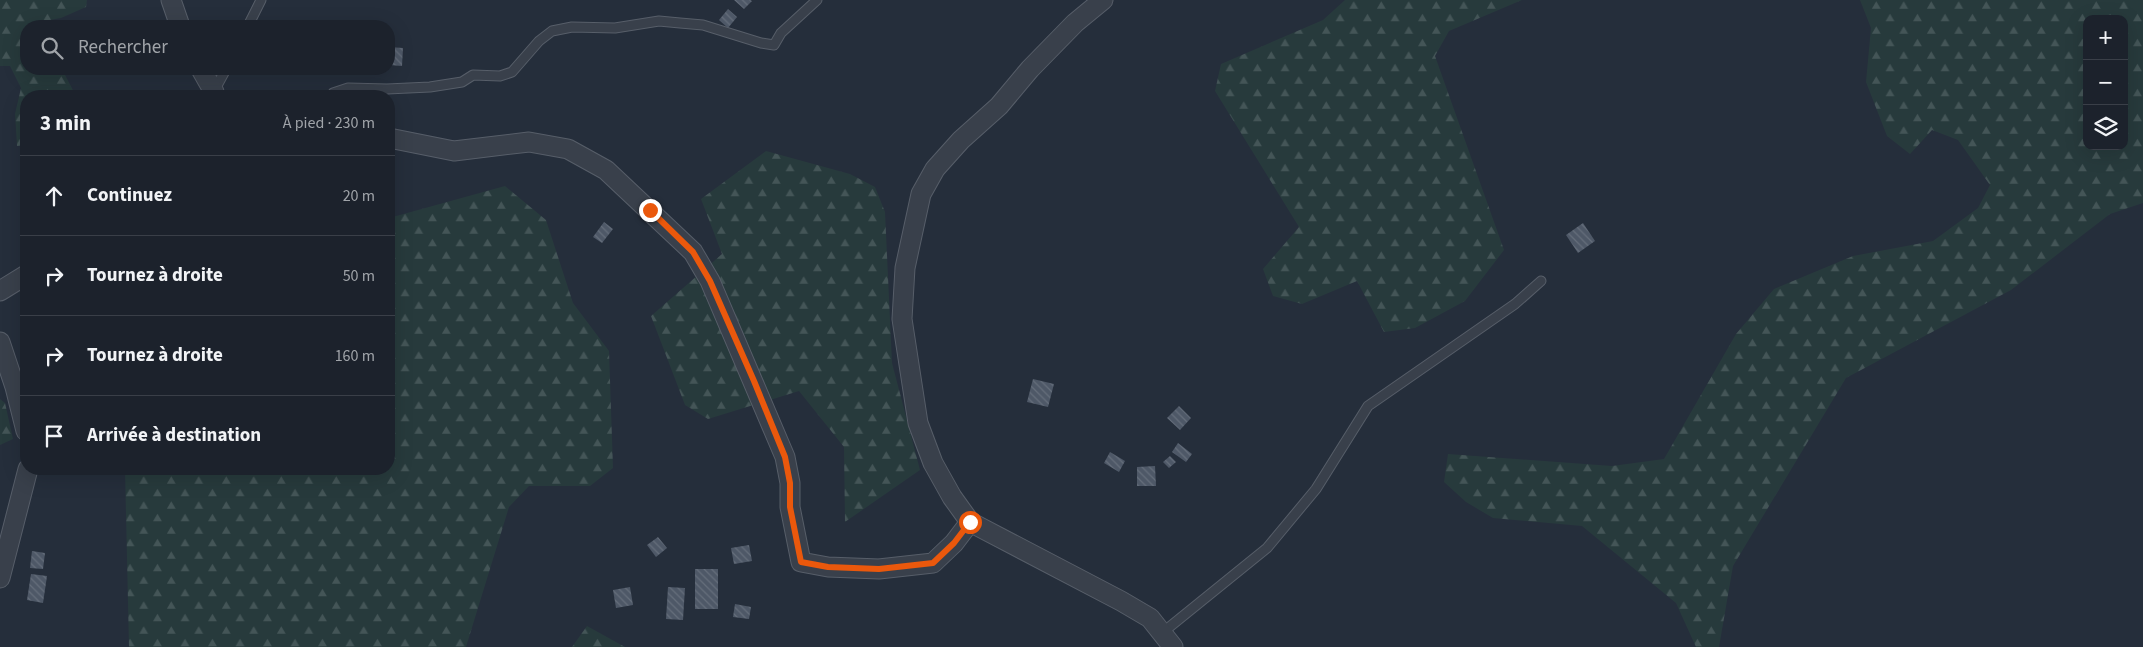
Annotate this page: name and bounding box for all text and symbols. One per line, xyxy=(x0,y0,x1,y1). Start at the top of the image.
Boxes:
map controls xyxy=(2083,15,2128,150)
button: + xyxy=(2083,15,2128,60)
search box xyxy=(20,20,395,75)
icon: search xyxy=(38,34,66,62)
text: Rechercher xyxy=(78,34,168,61)
button: − xyxy=(2083,60,2128,105)
button: layers xyxy=(2083,105,2128,150)
text: 3 min xyxy=(40,108,91,138)
text: À pied · 230 m xyxy=(283,112,375,134)
icon: ahead xyxy=(40,182,68,210)
text: Continuez xyxy=(87,182,172,209)
text: 20 m xyxy=(343,185,375,207)
route end xyxy=(639,199,662,222)
icon: right xyxy=(40,262,68,290)
text: Tournez à droite xyxy=(87,262,223,289)
text: 50 m xyxy=(343,265,375,287)
icon: right xyxy=(40,342,68,370)
text: Tournez à droite xyxy=(87,342,223,369)
text: 160 m xyxy=(335,345,375,367)
icon: arrive xyxy=(40,422,68,450)
text: Arrivée à destination xyxy=(87,422,261,449)
route start xyxy=(959,511,982,534)

